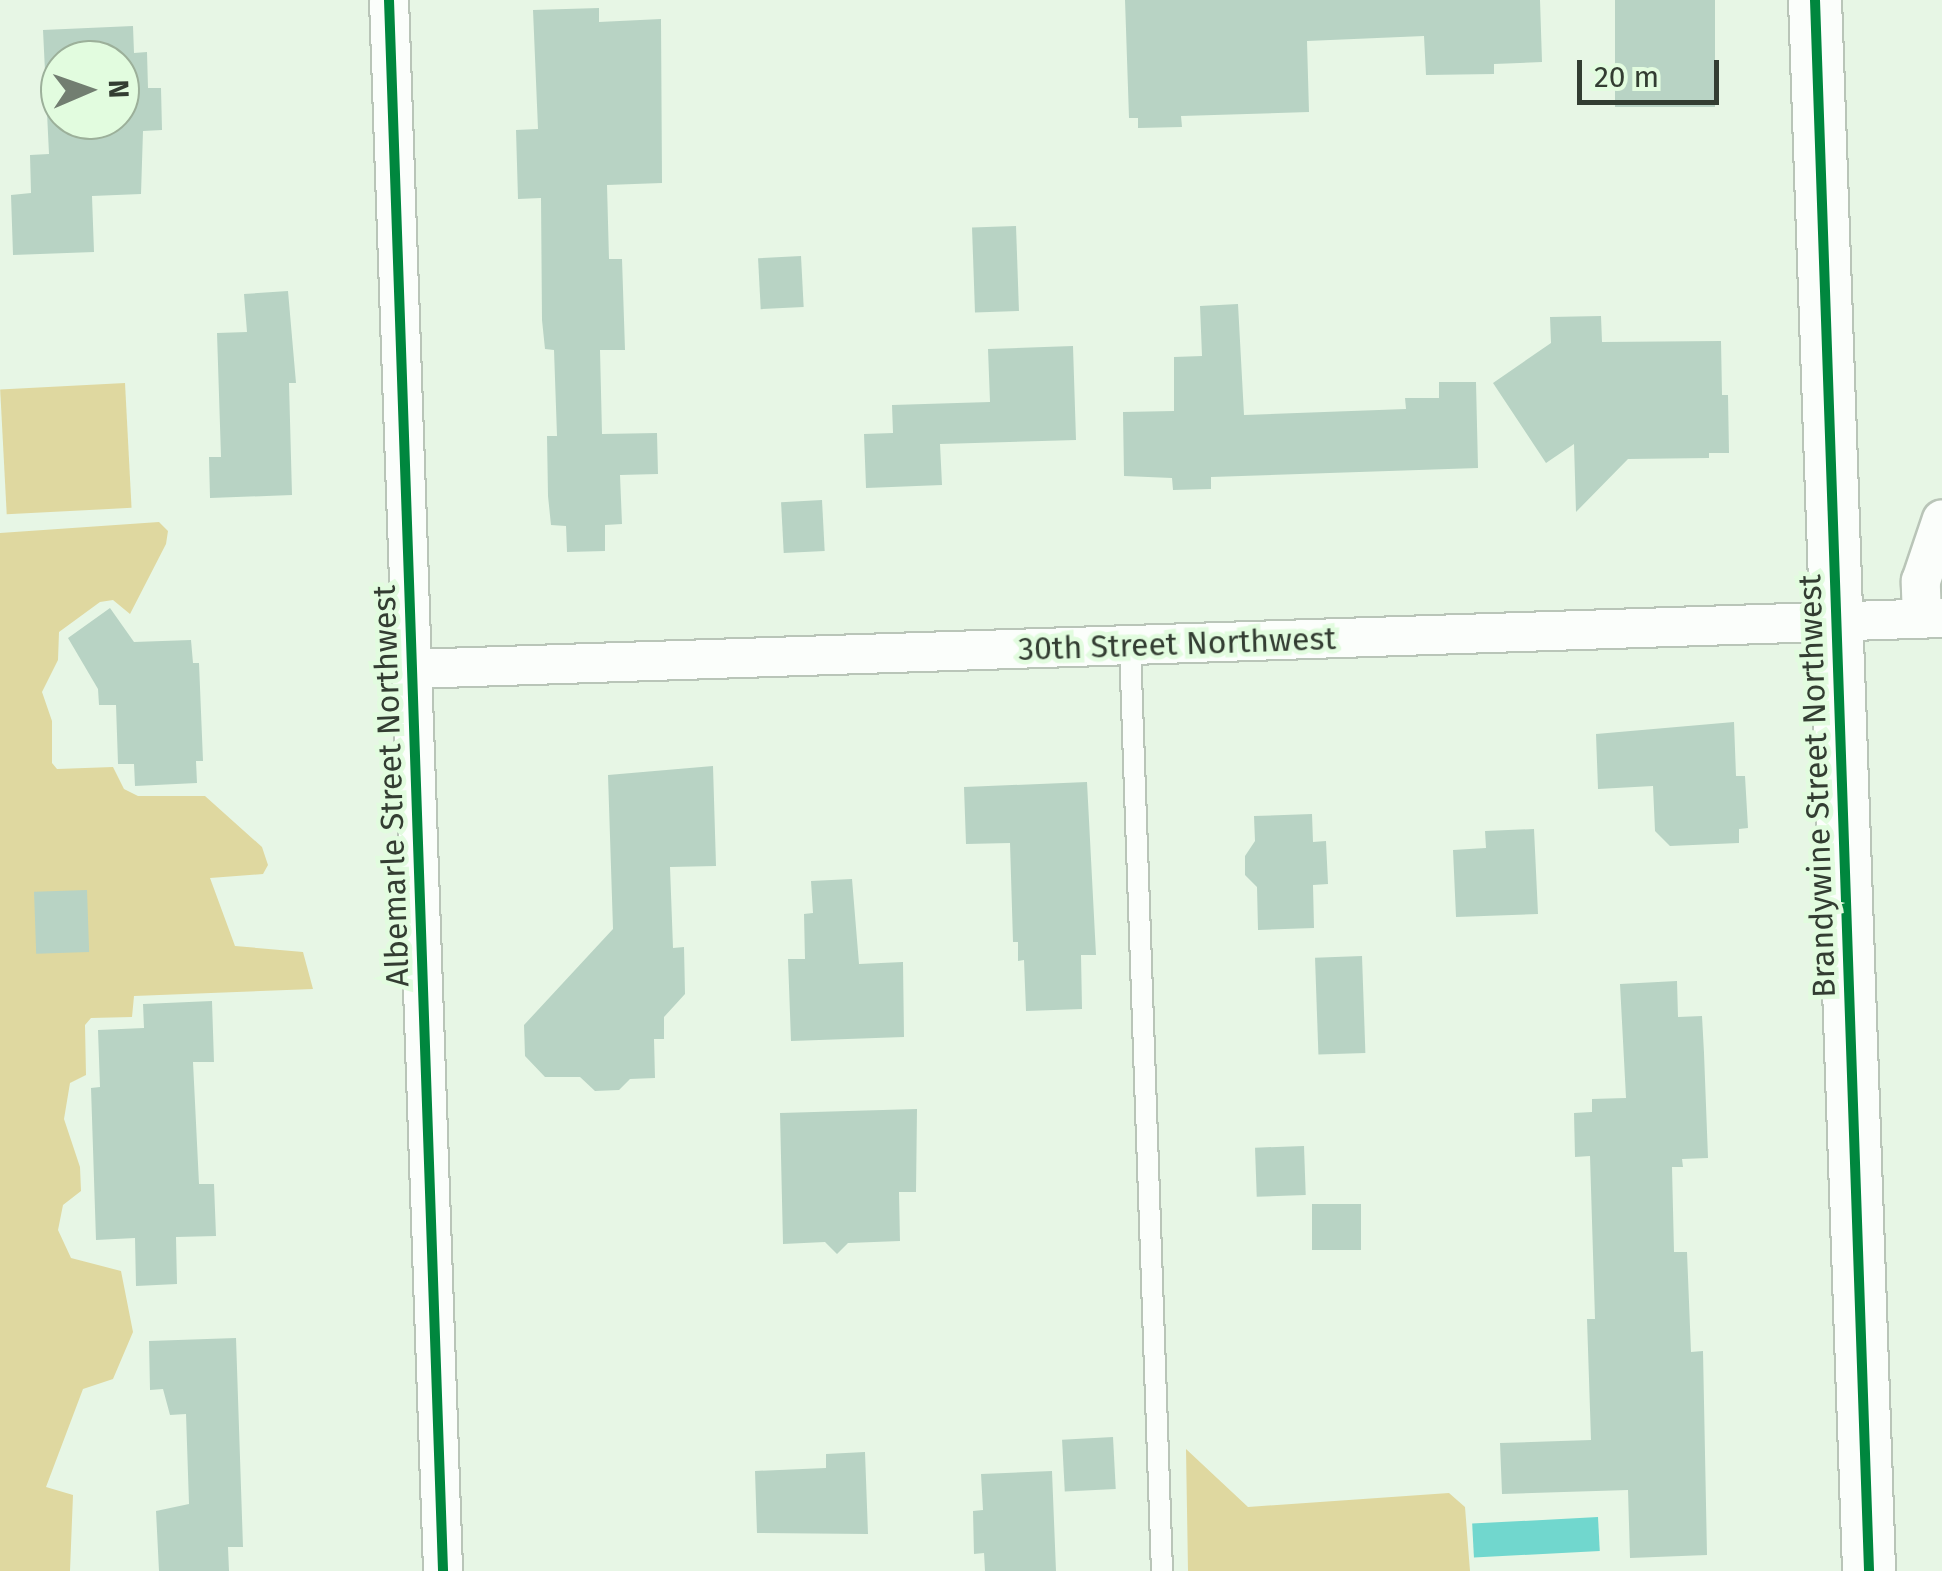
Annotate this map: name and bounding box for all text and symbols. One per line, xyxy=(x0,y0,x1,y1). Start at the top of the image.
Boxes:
north arrow xyxy=(40,40,140,140)
scale bar xyxy=(1582,40,1724,102)
text: 20 m xyxy=(1594,59,1659,95)
text: N xyxy=(102,79,135,99)
street label: Brandywine Street Northwest xyxy=(1790,574,1844,998)
street label: Albemarle Street Northwest xyxy=(365,585,417,987)
street label: 30th Street Northwest xyxy=(1017,619,1337,669)

